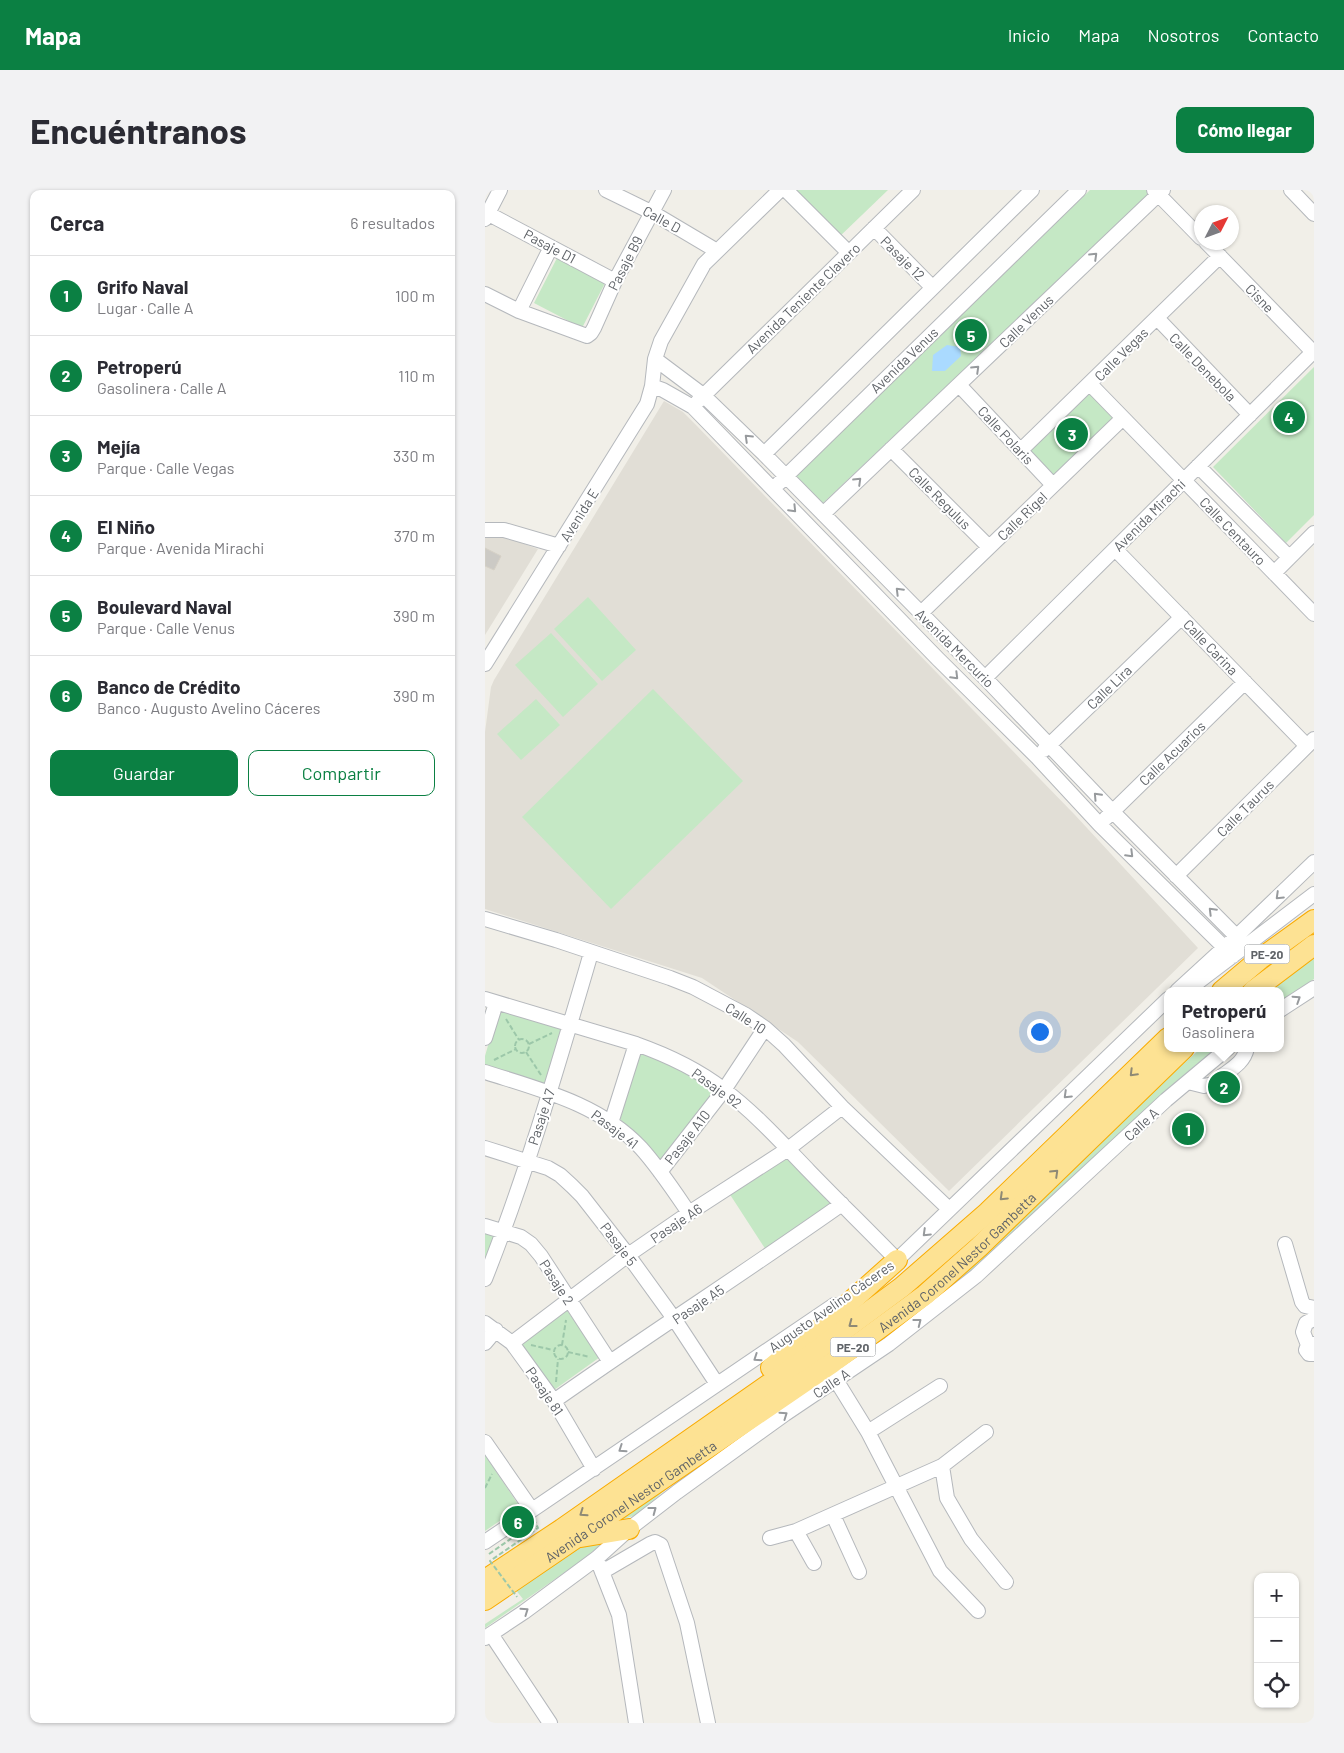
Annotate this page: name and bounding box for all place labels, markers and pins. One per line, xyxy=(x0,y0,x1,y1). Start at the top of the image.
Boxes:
pin: 5 xyxy=(955,316,987,354)
pin: 4 xyxy=(1273,398,1305,436)
pin: 3 xyxy=(1056,415,1088,453)
pin: 2 xyxy=(1208,1068,1240,1106)
pin: 1 xyxy=(1172,1110,1204,1148)
pin: 6 xyxy=(502,1503,534,1541)

